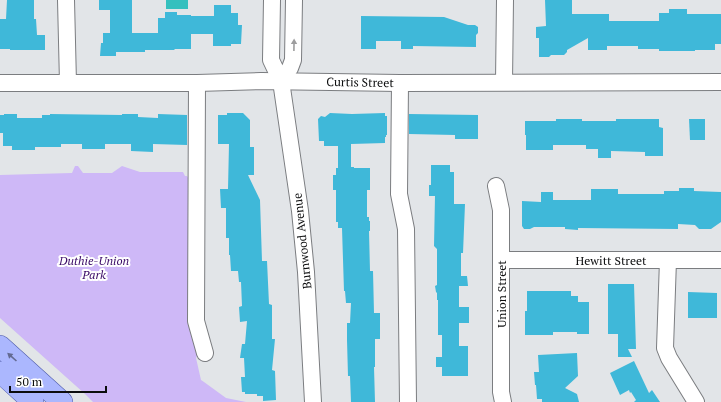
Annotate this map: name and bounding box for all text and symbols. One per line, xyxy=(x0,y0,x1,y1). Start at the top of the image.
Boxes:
one-way arrow xyxy=(291,38,297,51)
street label: Curtis Street xyxy=(326,74,394,90)
street label: Burnwood Avenue xyxy=(289,192,315,290)
park label: Duthie-Union Park xyxy=(58,253,129,282)
street label: Hewitt Street xyxy=(576,253,647,268)
street label: Union Street xyxy=(494,260,509,328)
one-way arrow xyxy=(7,352,17,361)
scale bar xyxy=(10,368,106,394)
text: 50 m xyxy=(16,374,43,389)

